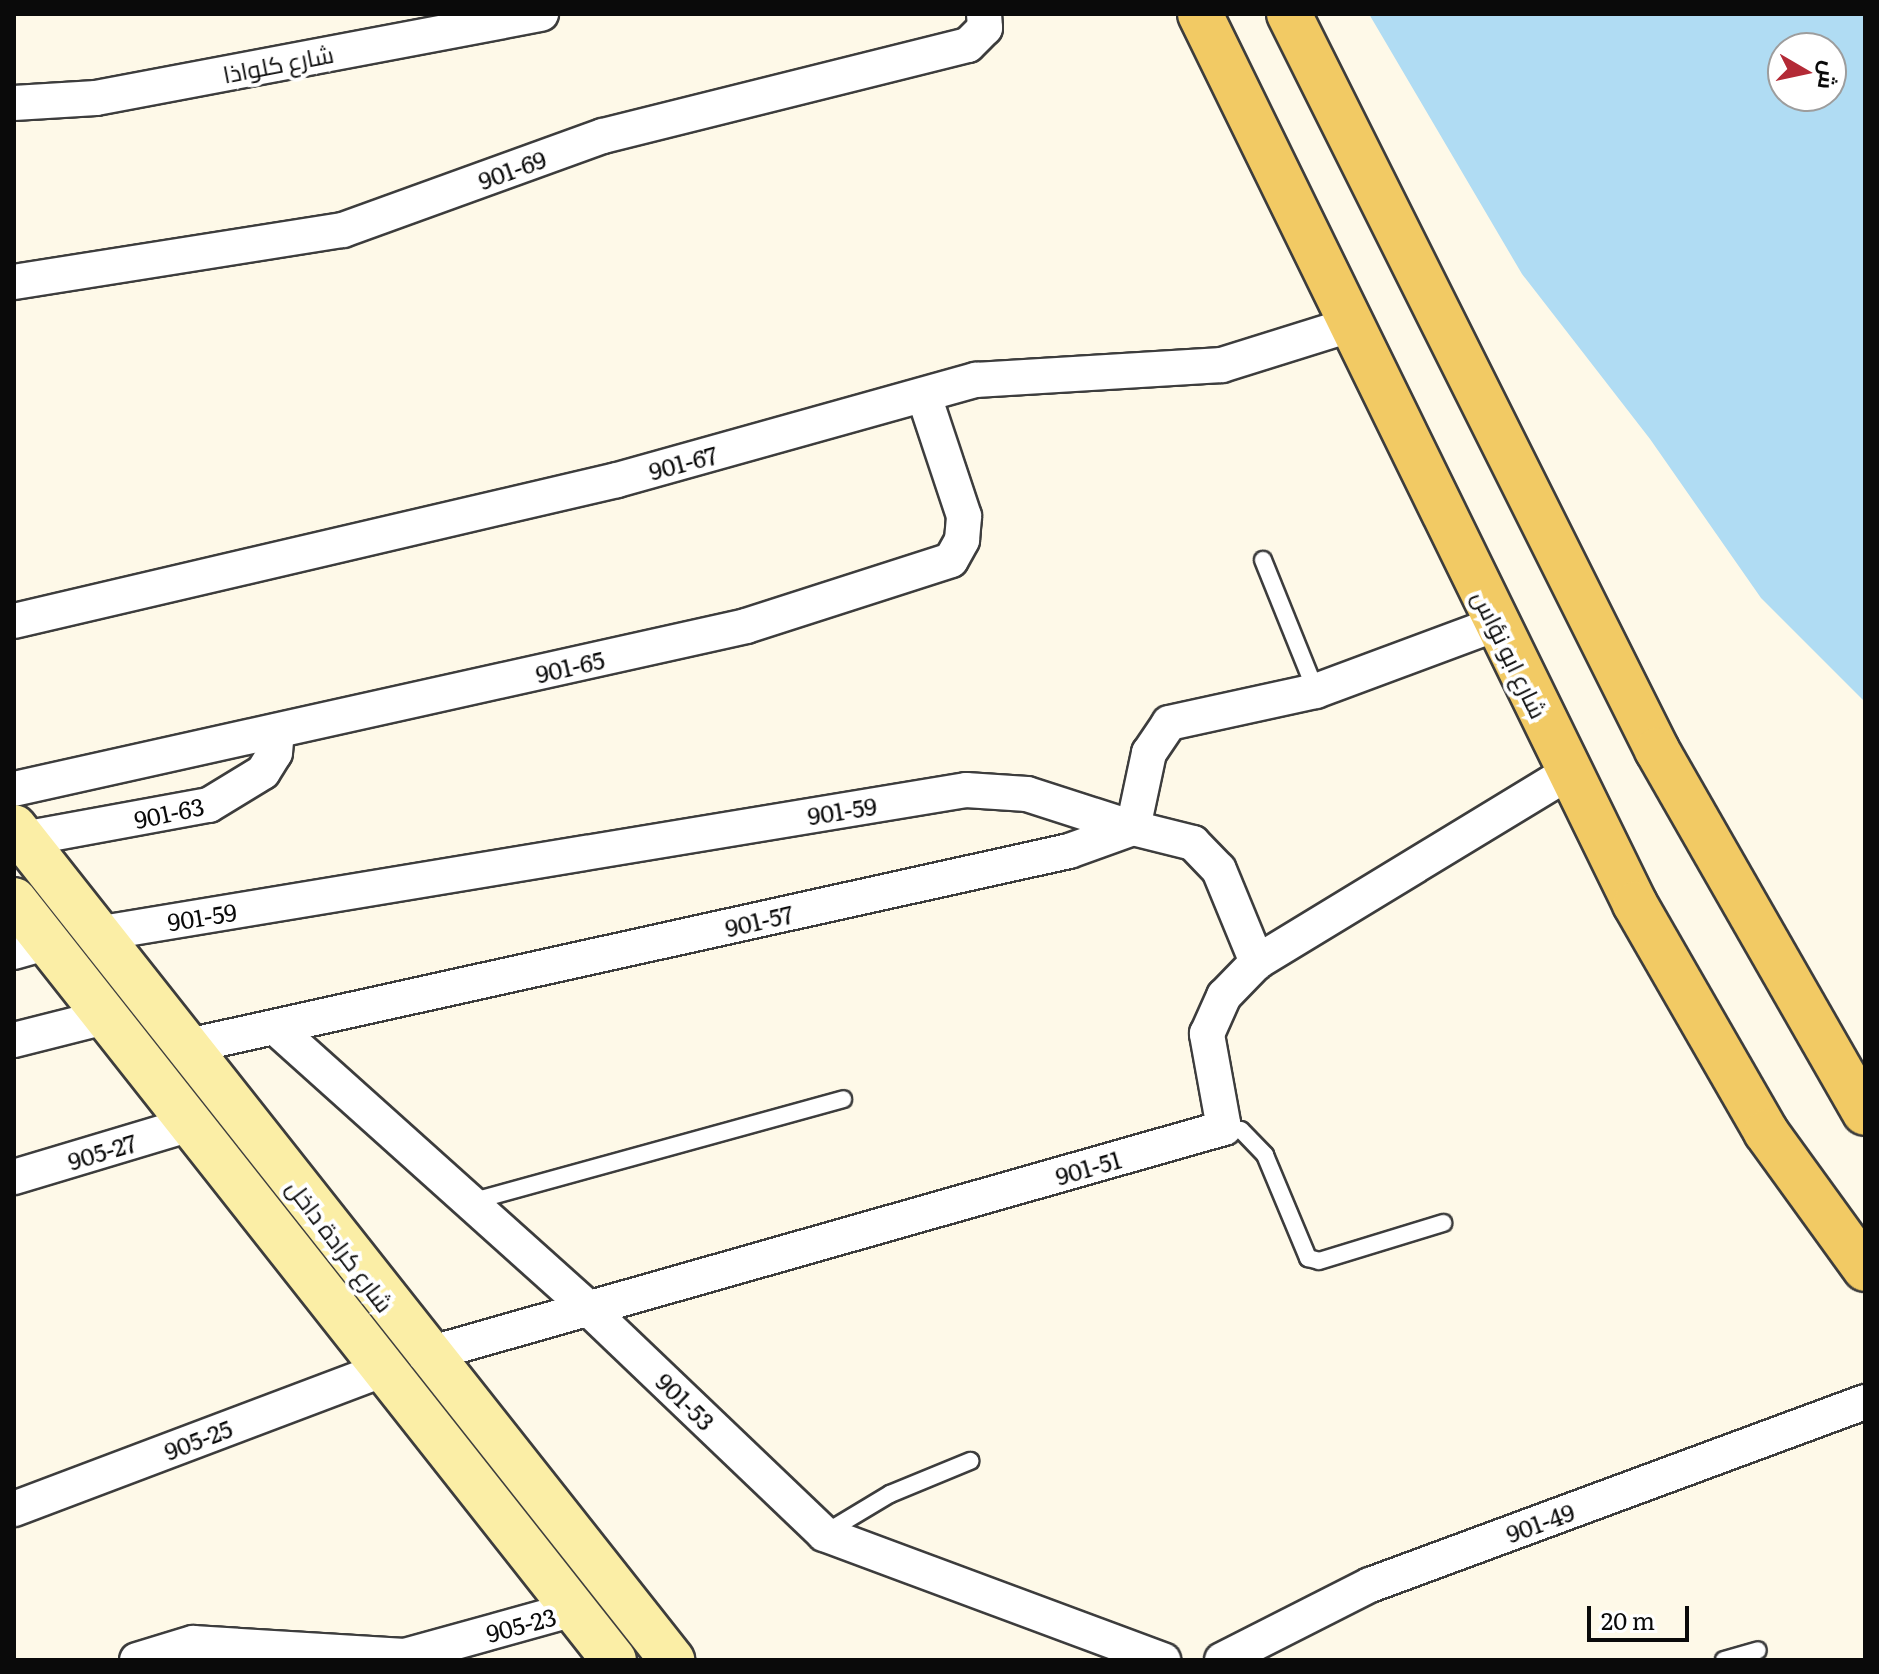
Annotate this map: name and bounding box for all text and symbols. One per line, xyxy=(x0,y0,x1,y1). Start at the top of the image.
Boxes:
north arrow xyxy=(1767,32,1847,112)
street label: شارع كلواذا xyxy=(220,38,336,88)
text: ش xyxy=(1811,59,1848,92)
street label: 901-69 xyxy=(474,143,550,195)
street label: 901-67 xyxy=(646,439,720,485)
street label: شارع ابو نؤاس xyxy=(1468,585,1554,723)
street label: 901-65 xyxy=(533,644,607,688)
street label: 901-59 xyxy=(805,790,879,830)
street label: 901-63 xyxy=(131,791,207,833)
street label: 901-59 xyxy=(165,896,239,936)
street label: 901-57 xyxy=(722,898,796,942)
street label: 905-27 xyxy=(64,1127,140,1175)
street label: 901-51 xyxy=(1052,1144,1124,1190)
street label: شارع كرادة داخل xyxy=(282,1173,400,1317)
street label: 901-53 xyxy=(651,1366,721,1436)
street label: 905-25 xyxy=(160,1413,236,1465)
street label: 901-49 xyxy=(1502,1496,1578,1548)
scale bar xyxy=(1591,1590,1693,1640)
street label: 905-23 xyxy=(483,1601,559,1647)
text: 20 m xyxy=(1601,1602,1655,1637)

